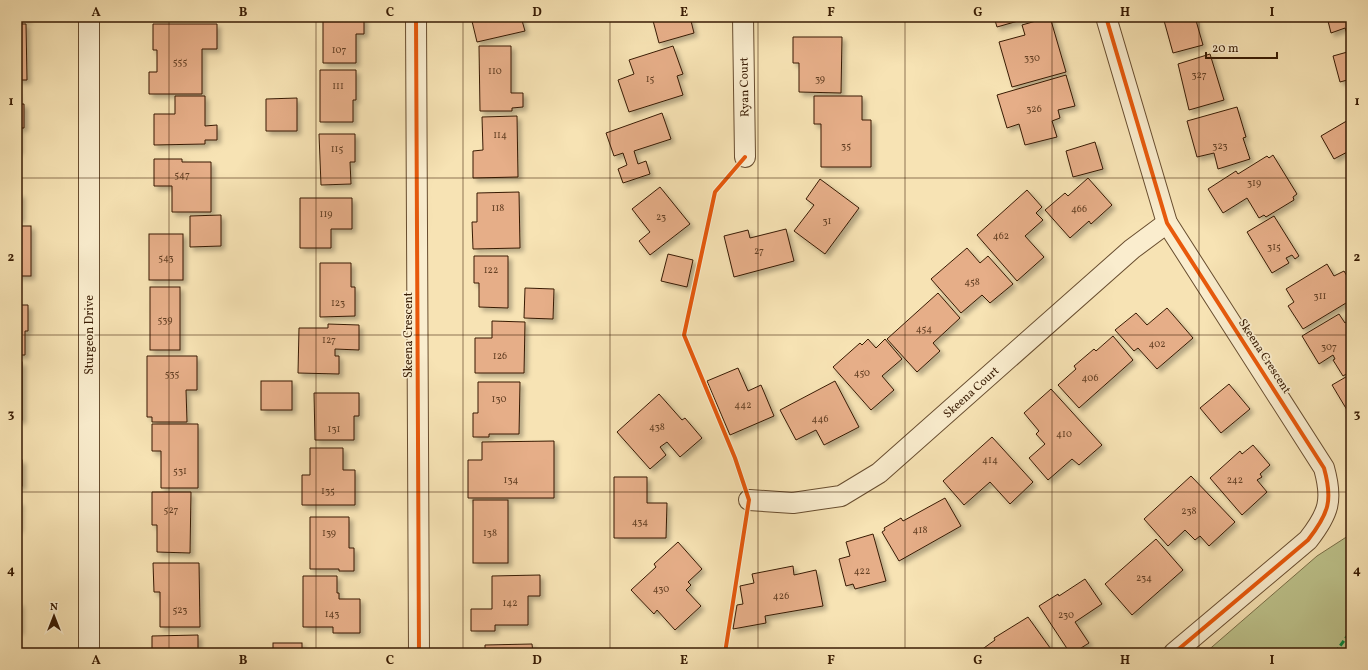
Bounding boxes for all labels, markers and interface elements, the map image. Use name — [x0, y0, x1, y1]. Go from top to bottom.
text: A — [91, 4, 101, 22]
text: B — [239, 4, 248, 22]
text: C — [386, 4, 394, 22]
text: D — [532, 4, 542, 22]
text: E — [680, 4, 688, 22]
text: F — [827, 4, 835, 22]
text: G — [973, 4, 983, 22]
text: H — [1120, 4, 1130, 22]
text: I — [1270, 4, 1275, 22]
scale bar — [1206, 34, 1277, 60]
text: 20 m — [1212, 41, 1239, 57]
house number: 107 — [332, 43, 347, 57]
house number: 330 — [1024, 51, 1040, 65]
house number: 555 — [173, 55, 187, 69]
street label: Ryan Court — [736, 57, 754, 117]
house number: 110 — [488, 64, 502, 78]
house number: 327 — [1191, 68, 1207, 82]
house number: 15 — [646, 72, 655, 86]
house number: 39 — [815, 72, 825, 86]
house number: 111 — [332, 79, 344, 93]
text: 1 — [8, 93, 14, 111]
text: 1 — [1354, 93, 1360, 111]
house number: 326 — [1026, 102, 1042, 116]
house number: 114 — [493, 128, 507, 142]
house number: 35 — [841, 139, 851, 153]
house number: 323 — [1212, 139, 1228, 153]
house number: 115 — [331, 142, 343, 156]
house number: 547 — [174, 168, 190, 182]
house number: 319 — [1247, 176, 1261, 190]
house number: 118 — [492, 201, 504, 215]
house number: 466 — [1071, 202, 1087, 216]
house number: 119 — [320, 207, 332, 221]
house number: 23 — [656, 210, 666, 224]
house number: 31 — [822, 214, 832, 228]
house number: 462 — [993, 229, 1009, 243]
house number: 315 — [1267, 240, 1281, 254]
house number: 27 — [754, 244, 764, 258]
text: 2 — [8, 249, 15, 267]
text: 2 — [1354, 249, 1361, 267]
house number: 543 — [158, 251, 174, 265]
house number: 122 — [484, 263, 498, 277]
house number: 458 — [964, 275, 980, 289]
house number: 311 — [1314, 289, 1327, 303]
street label: Skeena Crescent — [401, 292, 417, 378]
street label: Sturgeon Drive — [82, 295, 98, 375]
house number: 123 — [331, 296, 345, 310]
house number: 539 — [158, 313, 172, 327]
street label: Skeena Crescent — [1234, 316, 1294, 397]
house number: 454 — [916, 322, 932, 336]
house number: 127 — [322, 333, 336, 347]
house number: 402 — [1148, 337, 1166, 351]
house number: 307 — [1321, 340, 1337, 354]
house number: 126 — [493, 349, 507, 363]
street label: Skeena Court — [940, 363, 1003, 422]
house number: 450 — [854, 366, 870, 380]
house number: 535 — [165, 367, 180, 381]
house number: 406 — [1082, 371, 1098, 385]
house number: 130 — [492, 392, 506, 406]
house number: 442 — [734, 398, 752, 412]
text: 3 — [8, 406, 15, 424]
text: 3 — [1354, 406, 1361, 424]
house number: 446 — [812, 412, 828, 426]
house number: 438 — [649, 420, 665, 434]
house number: 131 — [328, 422, 341, 436]
house number: 410 — [1056, 427, 1072, 441]
house number: 414 — [982, 453, 998, 467]
house number: 531 — [173, 464, 187, 478]
house number: 134 — [504, 473, 519, 487]
house number: 242 — [1227, 473, 1243, 487]
house number: 135 — [321, 484, 335, 498]
house number: 527 — [164, 503, 179, 517]
house number: 238 — [1181, 504, 1197, 518]
house number: 434 — [632, 515, 648, 529]
house number: 418 — [913, 523, 927, 537]
house number: 139 — [322, 526, 336, 540]
house number: 138 — [483, 526, 497, 540]
text: 4 — [7, 562, 15, 580]
text: 4 — [1353, 562, 1361, 580]
house number: 422 — [854, 564, 870, 578]
house number: 234 — [1136, 571, 1152, 585]
house number: 430 — [653, 582, 669, 596]
house number: 426 — [773, 589, 789, 603]
north arrow — [34, 596, 74, 636]
house number: 142 — [502, 596, 518, 610]
text: N — [50, 600, 58, 615]
house number: 523 — [172, 603, 188, 617]
house number: 143 — [325, 607, 339, 621]
house number: 230 — [1058, 608, 1074, 622]
text: A — [91, 652, 101, 670]
text: B — [239, 652, 248, 670]
text: C — [386, 652, 394, 670]
text: D — [532, 652, 542, 670]
text: E — [680, 652, 688, 670]
text: F — [827, 652, 835, 670]
text: G — [973, 652, 983, 670]
text: H — [1120, 652, 1130, 670]
text: I — [1270, 652, 1275, 670]

